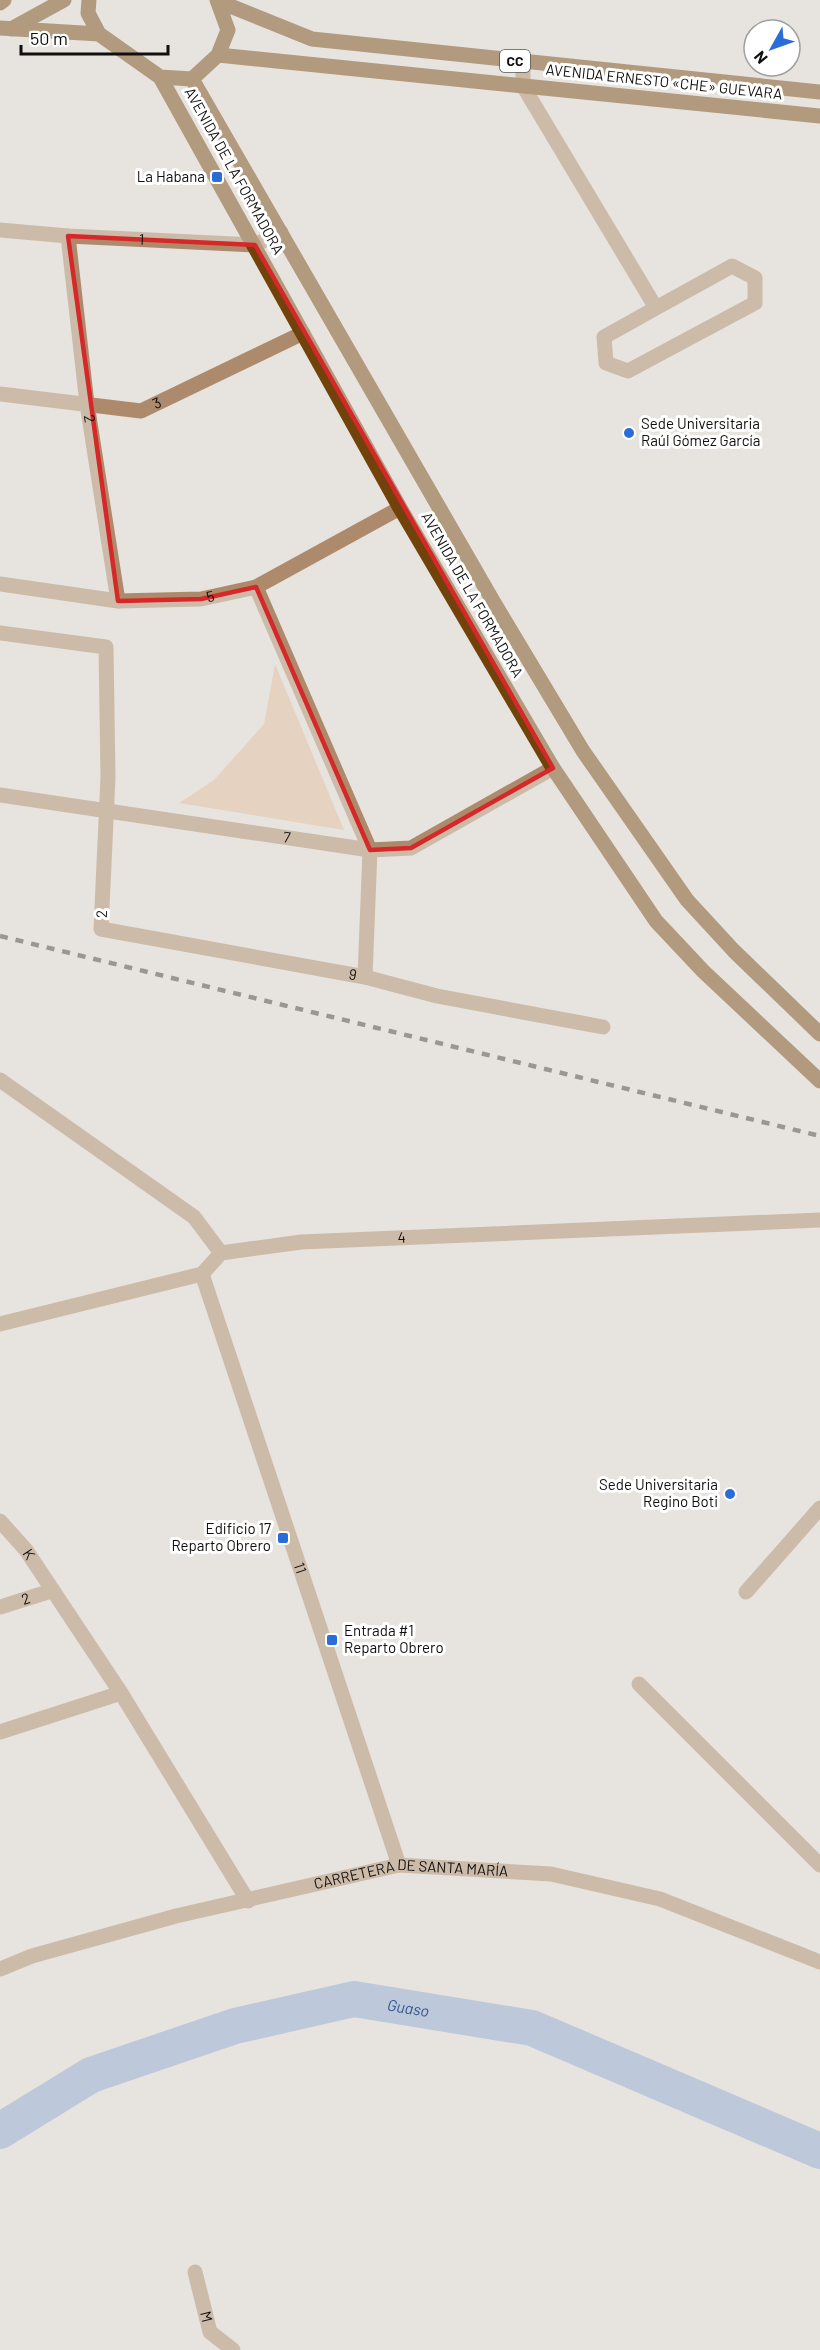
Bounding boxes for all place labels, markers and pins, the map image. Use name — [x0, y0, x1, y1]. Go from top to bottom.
place label: La Habana — [137, 167, 205, 185]
marker: La Habana — [210, 170, 224, 184]
place label: Sede Universitaria Raúl Gómez García — [641, 414, 760, 449]
marker: Sede Universitaria Raúl Gómez García — [622, 426, 636, 440]
place label: Sede Universitaria Regino Boti — [599, 1475, 718, 1510]
marker: Sede Universitaria Regino Boti — [723, 1487, 737, 1501]
place label: Edificio 17 Reparto Obrero — [171, 1519, 271, 1554]
marker: Edificio 17 Reparto Obrero — [276, 1531, 290, 1545]
place label: Entrada #1 Reparto Obrero — [344, 1621, 444, 1656]
marker: Entrada #1 Reparto Obrero — [325, 1633, 339, 1647]

